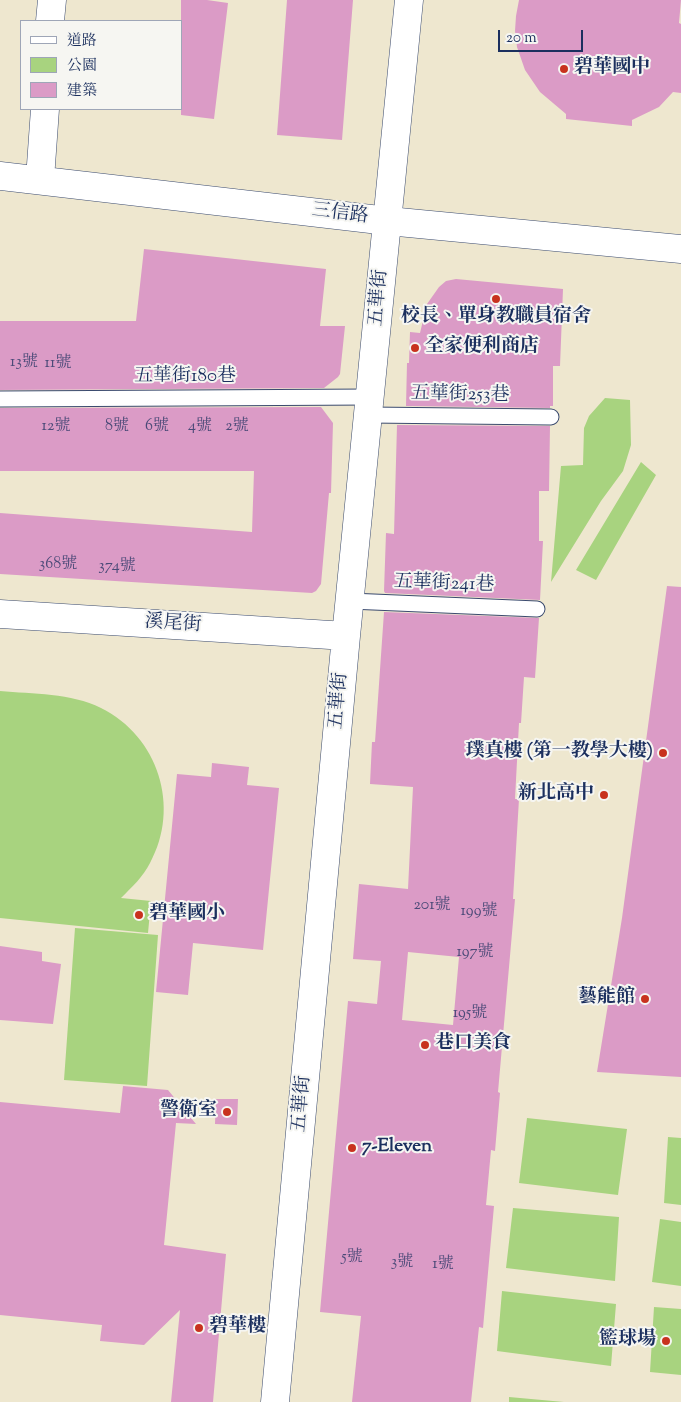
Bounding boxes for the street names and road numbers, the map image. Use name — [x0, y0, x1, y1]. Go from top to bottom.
street label: 三信路 — [310, 200, 370, 230]
street label: 五華街 — [366, 269, 394, 327]
street label: 五華街180巷 — [134, 367, 236, 389]
street label: 五華街253巷 — [410, 384, 510, 408]
street label: 五華街241巷 — [393, 572, 495, 598]
street label: 溪尾街 — [144, 612, 202, 638]
street label: 五華街 — [326, 672, 354, 730]
street label: 五華街 — [289, 1075, 317, 1133]

